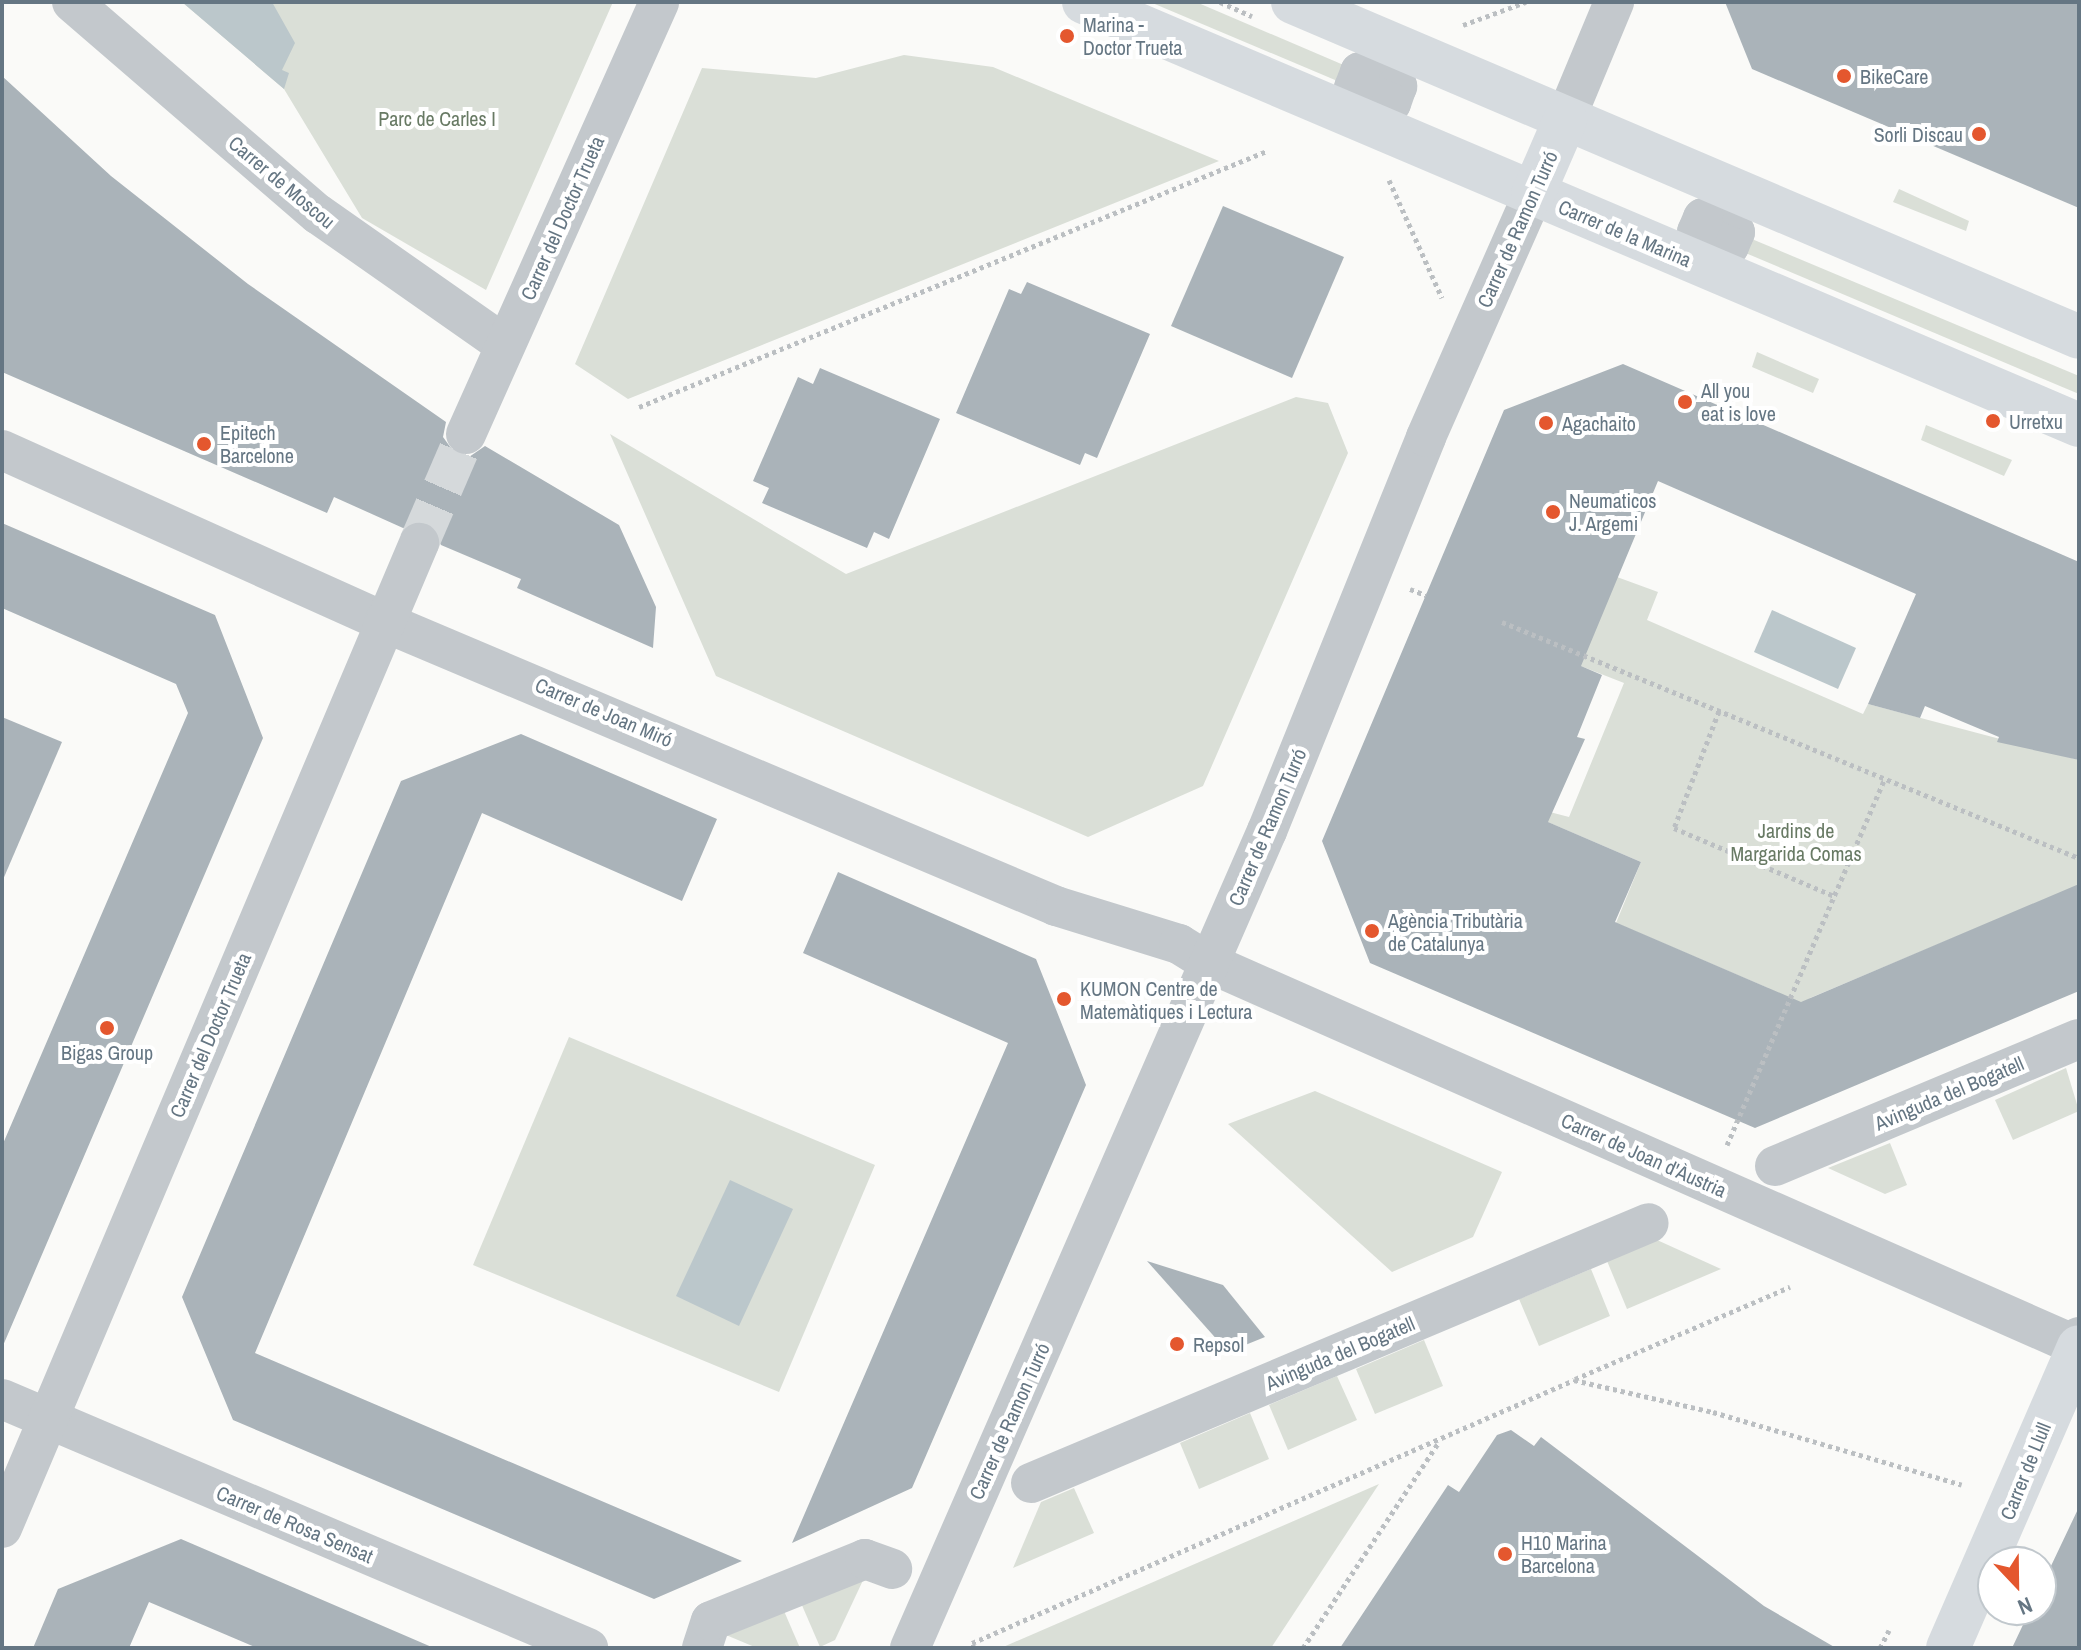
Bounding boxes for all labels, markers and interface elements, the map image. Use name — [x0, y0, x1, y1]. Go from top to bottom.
place label: Marina - Doctor Trueta — [1083, 12, 1183, 59]
marker: Marina - Doctor Trueta — [1058, 27, 1076, 45]
place label: BikeCare — [1860, 64, 1928, 88]
marker: BikeCare — [1835, 67, 1853, 85]
park label: Parc de Carles I — [378, 106, 496, 130]
place label: Sorli Discau — [1874, 122, 1963, 146]
marker: Sorli Discau — [1970, 125, 1988, 143]
street label: Carrer de Moscou — [224, 131, 340, 233]
street label: Carrer del Doctor Trueta — [515, 132, 609, 304]
street label: Carrer de Ramon Turró — [1472, 147, 1562, 311]
street label: Carrer de la Marina — [1555, 194, 1695, 272]
place label: All you eat is love — [1701, 378, 1776, 425]
marker: All you eat is love — [1676, 393, 1694, 411]
place label: Urretxu — [2009, 409, 2063, 433]
place label: Agachaito — [1562, 411, 1636, 435]
marker: Urretxu — [1984, 412, 2002, 430]
marker: Agachaito — [1537, 414, 1555, 432]
place label: Epitech Barcelone — [220, 420, 294, 467]
marker: Epitech Barcelone — [195, 435, 213, 453]
place label: Neumaticos J. Argemi — [1569, 488, 1656, 535]
marker: Neumaticos J. Argemi — [1544, 503, 1562, 521]
street label: Carrer de Joan Miró — [532, 672, 676, 752]
street label: Carrer de Ramon Turró — [1223, 745, 1311, 909]
park label: Jardins de Margarida Comas — [1730, 819, 1862, 866]
place label: Agència Tributària de Catalunya — [1388, 908, 1523, 955]
marker: Agència Tributària de Catalunya — [1363, 922, 1381, 940]
street label: Carrer del Doctor Trueta — [164, 949, 256, 1121]
place label: KUMON Centre de Matemàtiques i Lectura — [1080, 976, 1252, 1023]
marker: KUMON Centre de Matemàtiques i Lectura — [1055, 990, 1073, 1008]
marker: Bigas Group — [98, 1019, 116, 1037]
place label: Bigas Group — [61, 1040, 153, 1064]
street label: Avinguda del Bogatell — [1871, 1051, 2027, 1135]
street label: Carrer de Joan d'Àustria — [1558, 1108, 1730, 1202]
street label: Avinguda del Bogatell — [1262, 1311, 1418, 1395]
place label: Repsol — [1193, 1332, 1244, 1356]
marker: Repsol — [1168, 1335, 1186, 1353]
street label: Carrer de Ramon Turró — [964, 1339, 1054, 1503]
street label: Carrer de Llull — [1995, 1419, 2055, 1523]
street label: Carrer de Rosa Sensat — [213, 1480, 377, 1568]
place label: H10 Marina Barcelona — [1521, 1530, 1607, 1577]
marker: H10 Marina Barcelona — [1496, 1545, 1514, 1563]
north arrow — [1977, 1546, 2057, 1626]
text: N — [2014, 1590, 2037, 1623]

